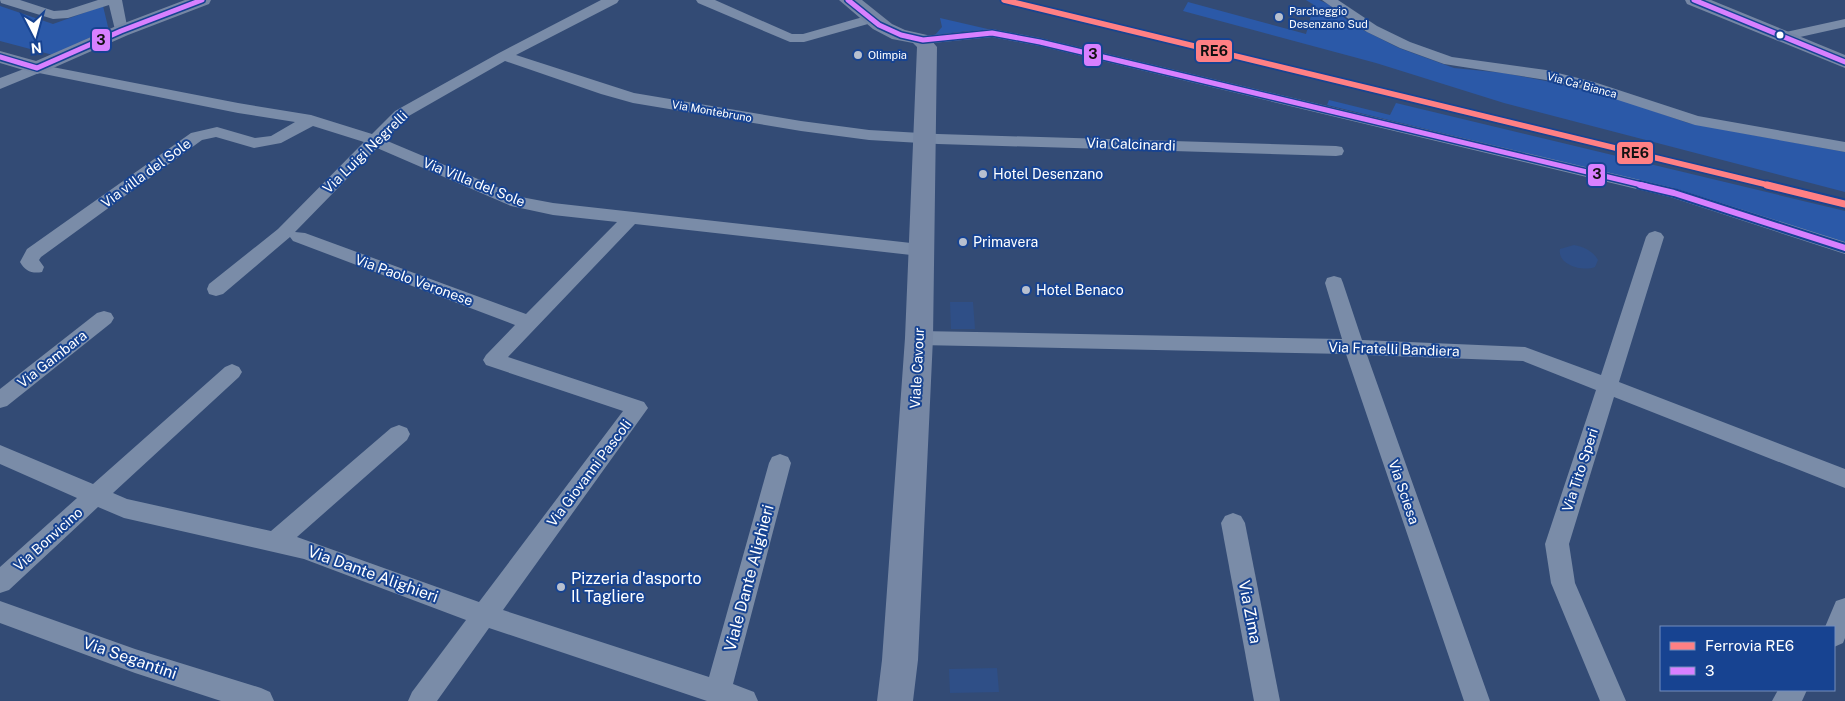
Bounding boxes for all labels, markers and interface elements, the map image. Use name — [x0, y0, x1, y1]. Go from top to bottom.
place label: Parcheggio Desenzano Sud — [1289, 5, 1368, 30]
north arrow — [10, 10, 60, 60]
marker: Parcheggio Desenzano Sud — [1273, 11, 1285, 23]
line badge: 3 — [91, 28, 111, 52]
unlabelled marker — [1775, 30, 1785, 40]
text: 3 — [96, 32, 106, 48]
text: N — [30, 39, 43, 56]
line badge: RE6 — [1195, 39, 1233, 63]
line badge: 3 — [1083, 43, 1102, 67]
text: RE6 — [1200, 43, 1228, 59]
text: 3 — [1088, 46, 1098, 62]
marker: Olimpia — [852, 49, 864, 61]
place label: Olimpia — [868, 49, 907, 61]
street label: Via Ca' Bianca — [1546, 70, 1618, 100]
street label: Via Montebruno — [671, 98, 753, 124]
street label: Via Luigi Negrelli — [319, 108, 411, 196]
street label: Via Calcinardi — [1086, 134, 1176, 154]
street label: Via villa del Sole — [98, 135, 194, 211]
line badge: RE6 — [1616, 141, 1654, 165]
text: RE6 — [1621, 145, 1649, 161]
street label: Via Villa del Sole — [421, 154, 528, 210]
line badge: 3 — [1587, 163, 1606, 187]
place label: Hotel Desenzano — [993, 166, 1103, 182]
text: 3 — [1592, 166, 1602, 182]
marker: Hotel Desenzano — [977, 168, 989, 180]
place label: Primavera — [973, 234, 1038, 250]
marker: Primavera — [957, 236, 969, 248]
street label: Via Paolo Veronese — [353, 251, 475, 309]
place label: Hotel Benaco — [1036, 282, 1124, 298]
marker: Hotel Benaco — [1020, 284, 1032, 296]
street label: Via Gambara — [14, 327, 90, 391]
street label: Viale Cavour — [907, 327, 927, 409]
street label: Via Fratelli Bandiera — [1328, 339, 1460, 359]
street label: Via Giovanni Pascoli — [544, 416, 634, 530]
street label: Via Tito Speri — [1559, 426, 1601, 514]
street label: Via Sciesa — [1386, 458, 1422, 526]
street label: Viale Dante Alighieri — [720, 503, 778, 653]
street label: Via Bonvicino — [10, 504, 86, 574]
street label: Via Dante Alighieri — [305, 542, 441, 606]
place label: Pizzeria d'asporto Il Tagliere — [571, 569, 701, 606]
street label: Via Zima — [1235, 579, 1265, 645]
marker: Pizzeria d'asporto Il Tagliere — [555, 581, 567, 593]
legend — [1660, 626, 1835, 691]
street label: Via Segantini — [81, 633, 179, 683]
text: Ferrovia RE6 — [1705, 637, 1794, 654]
text: 3 — [1705, 662, 1714, 679]

